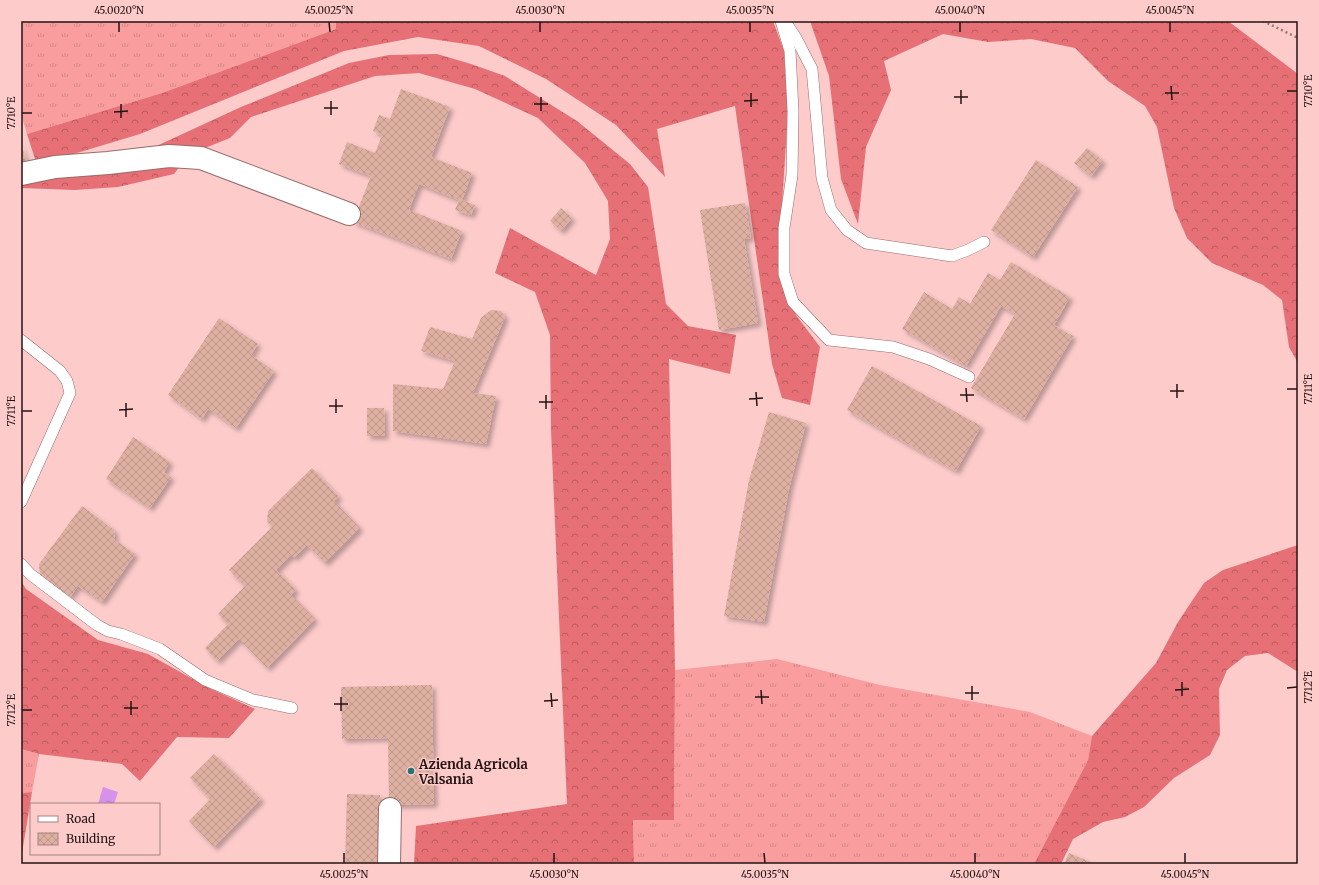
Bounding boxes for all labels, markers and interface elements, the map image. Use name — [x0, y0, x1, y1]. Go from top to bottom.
text: 45.0020°N — [94, 4, 144, 17]
text: 45.0025°N — [305, 4, 354, 17]
text: 45.0030°N — [515, 4, 565, 17]
text: 45.0035°N — [726, 4, 774, 17]
text: 45.0040°N — [935, 4, 985, 17]
text: 45.0045°N — [1146, 4, 1194, 17]
text: 7.710°E — [1302, 74, 1315, 107]
text: 7.710°E — [5, 96, 18, 129]
text: 7.711°E — [1302, 373, 1315, 404]
text: 7.711°E — [5, 395, 18, 426]
text: 7.712°E — [1302, 670, 1315, 703]
text: 7.712°E — [5, 693, 18, 726]
place label: Azienda Agricola Valsania — [418, 756, 528, 788]
marker: Azienda Agricola Valsania — [406, 766, 416, 776]
legend — [30, 803, 160, 855]
text: Road — [66, 811, 95, 826]
text: Building — [66, 831, 116, 846]
text: 45.0025°N — [320, 868, 369, 881]
text: 45.0030°N — [529, 868, 579, 881]
text: 45.0035°N — [741, 868, 789, 881]
text: 45.0040°N — [950, 868, 1000, 881]
text: 45.0045°N — [1161, 868, 1209, 881]

